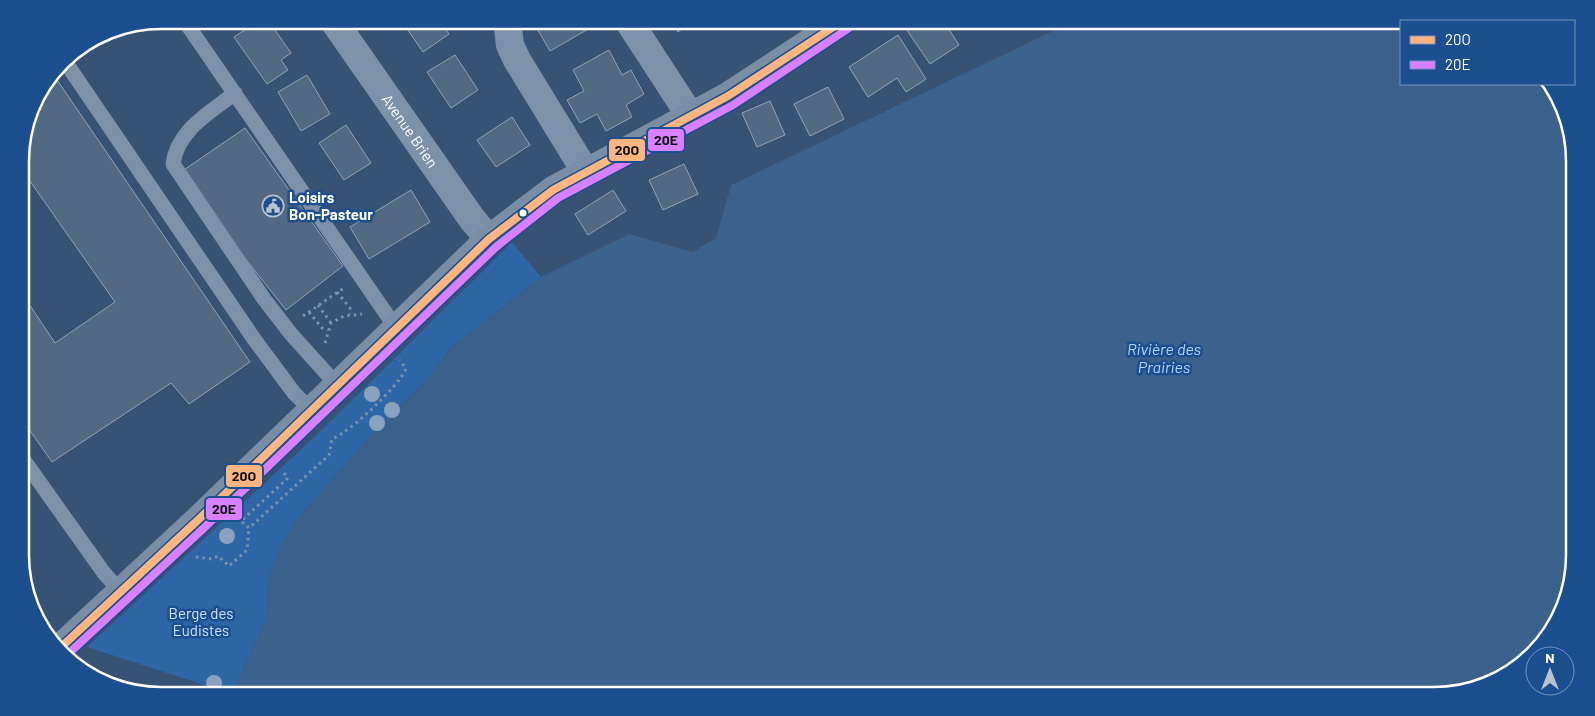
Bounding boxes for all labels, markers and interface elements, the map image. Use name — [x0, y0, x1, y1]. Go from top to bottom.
legend — [1400, 20, 1575, 85]
text: 20O — [1445, 30, 1471, 48]
text: 20E — [1445, 55, 1471, 73]
street label: Avenue Brien — [378, 90, 442, 171]
line badge: 20E — [647, 128, 685, 152]
text: 20E — [654, 131, 678, 148]
line badge: 20O — [608, 138, 646, 162]
text: 20O — [615, 141, 640, 158]
place label: Loisirs Bon-Pasteur — [289, 188, 373, 223]
public building icon: Loisirs Bon-Pasteur — [261, 194, 285, 218]
unlabelled marker — [518, 208, 528, 218]
water label: Rivière des Prairies — [1127, 339, 1202, 376]
line badge: 20O — [225, 464, 263, 488]
text: 20O — [232, 467, 257, 484]
line badge: 20E — [205, 497, 243, 521]
text: 20E — [212, 500, 236, 517]
park label: Berge des Eudistes — [169, 604, 233, 639]
north arrow — [1525, 646, 1575, 696]
text: N — [1545, 649, 1555, 666]

